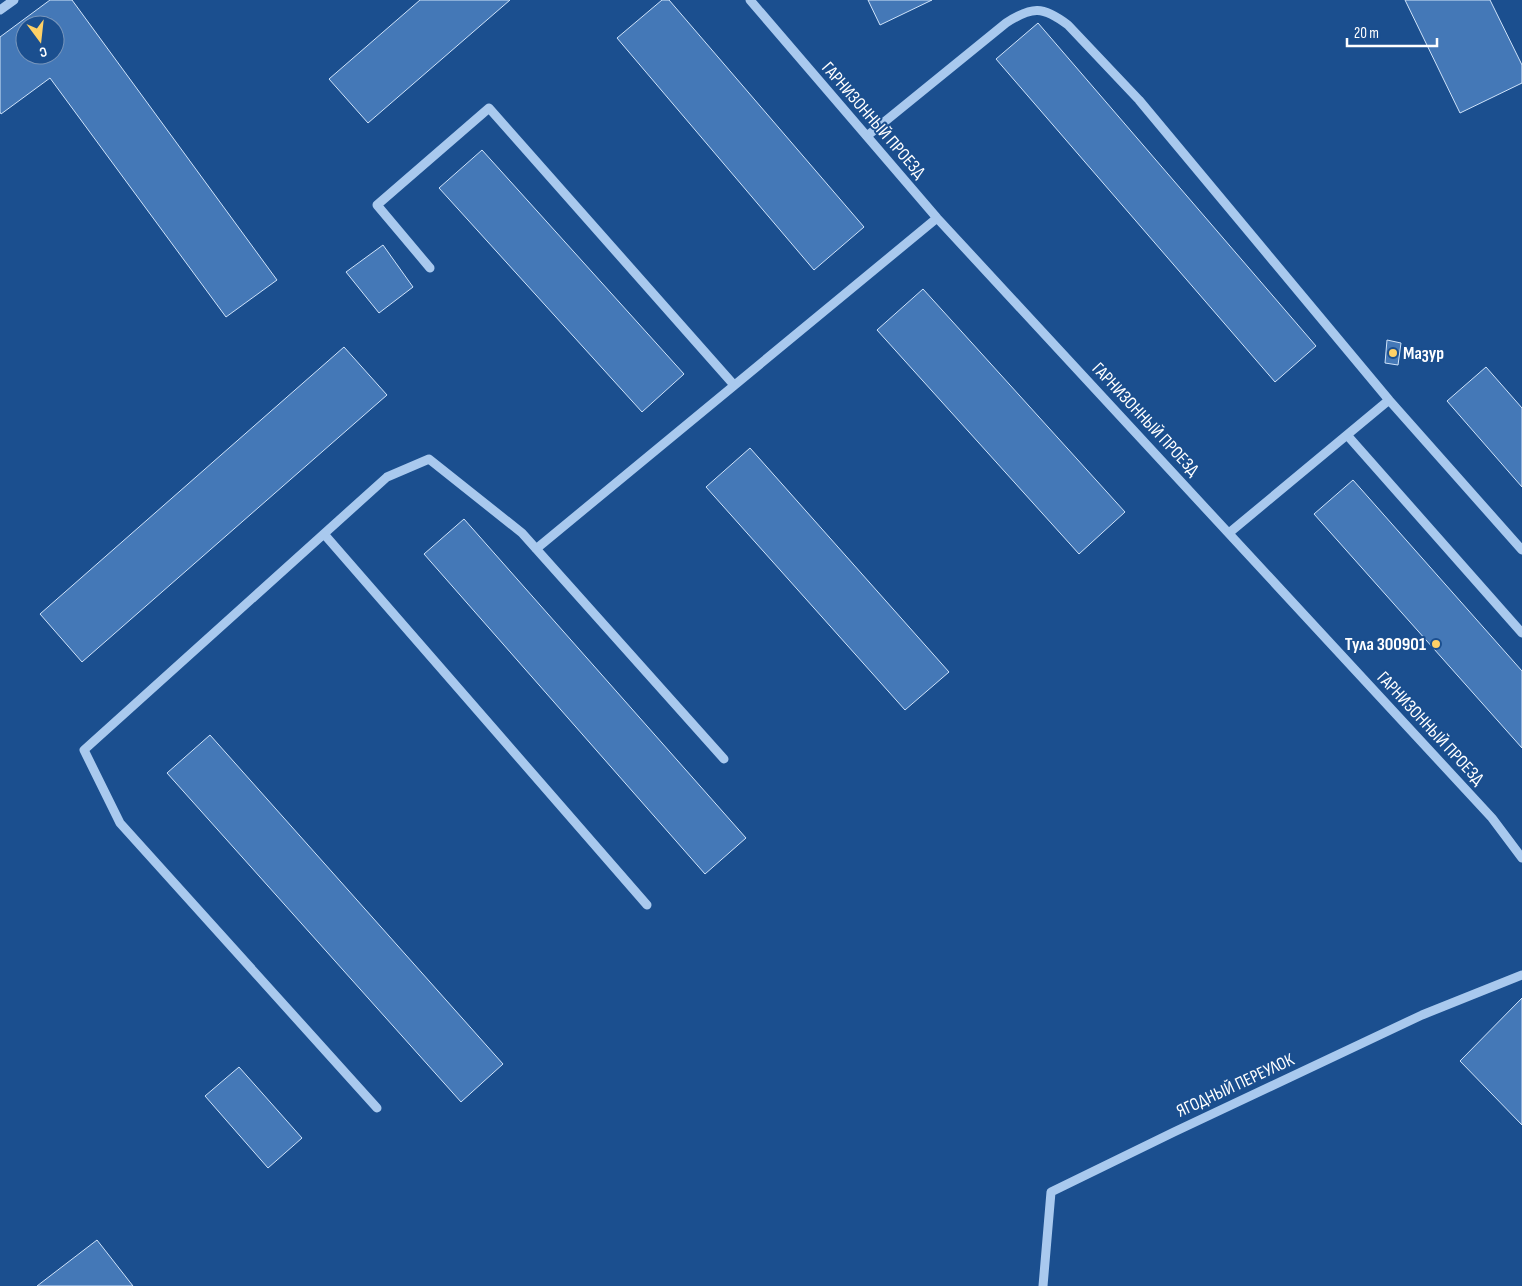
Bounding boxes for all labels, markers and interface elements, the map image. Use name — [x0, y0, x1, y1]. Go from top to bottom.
north arrow — [15, 15, 65, 65]
scale bar — [1347, 15, 1437, 47]
text: 20 m — [1354, 24, 1379, 43]
text: С — [38, 43, 49, 61]
street label: ГАРНИЗОННЫЙ ПРОЕЗД — [817, 58, 930, 183]
place label: Мазур — [1403, 343, 1444, 364]
marker: Мазур — [1387, 347, 1399, 359]
street label: ГАРНИЗОННЫЙ ПРОЕЗД — [1088, 358, 1204, 481]
place label: Тула 300901 — [1345, 634, 1426, 655]
marker: Тула 300901 — [1430, 638, 1442, 650]
street label: ГАРНИЗОННЫЙ ПРОЕЗД — [1373, 667, 1489, 790]
street label: ЯГОДНЫЙ ПЕРЕУЛОК — [1173, 1049, 1298, 1122]

